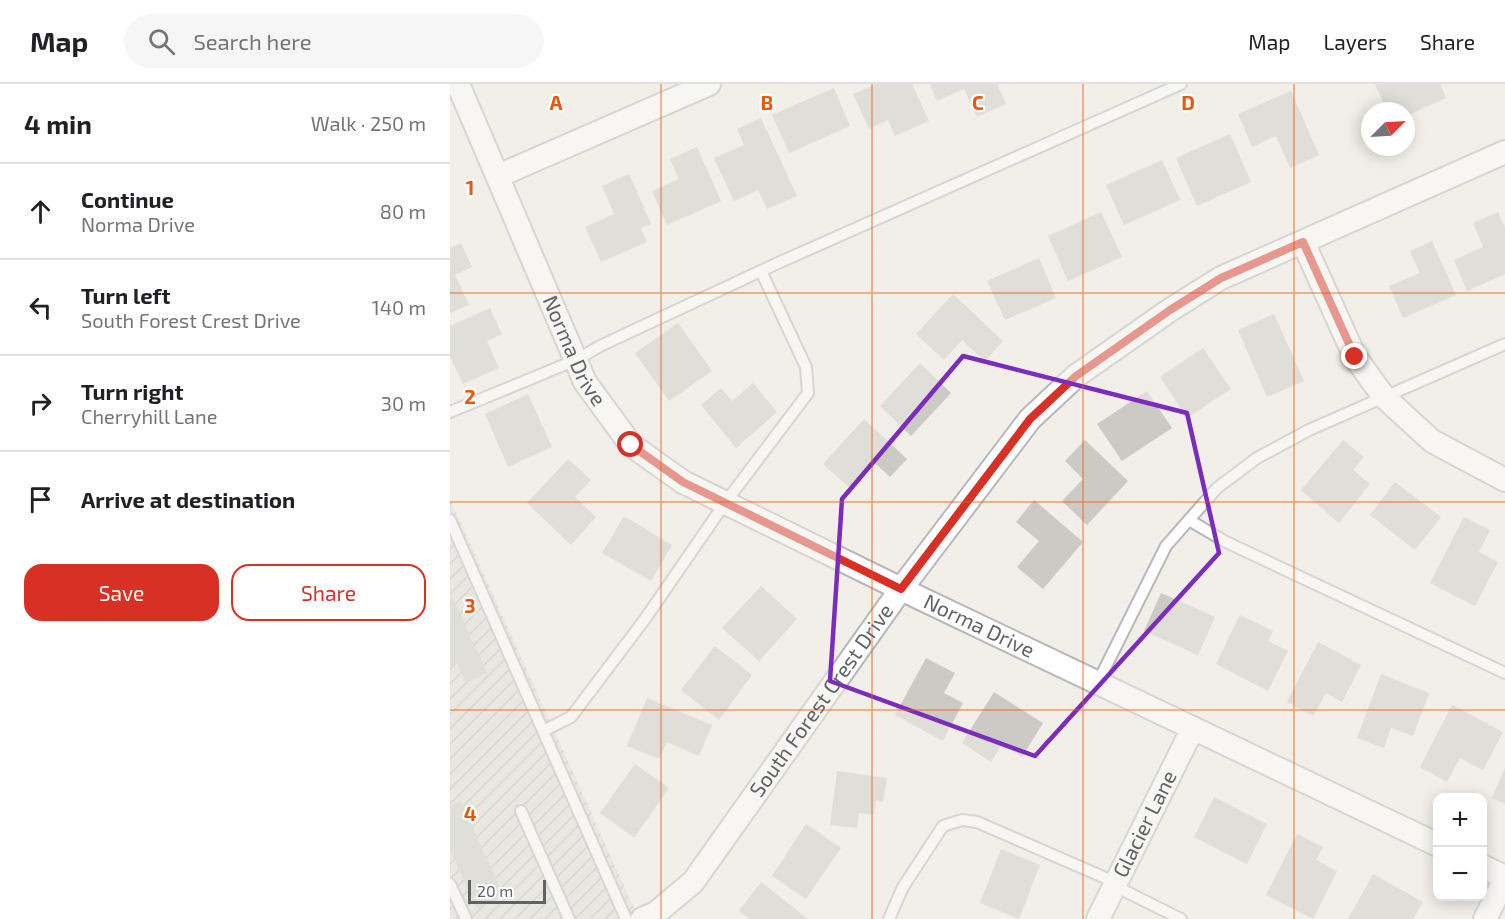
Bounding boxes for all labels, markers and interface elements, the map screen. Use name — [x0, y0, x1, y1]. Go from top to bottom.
search box — [124, 14, 544, 68]
text: Map — [30, 24, 88, 58]
icon: search — [145, 25, 178, 58]
text: Search here — [193, 28, 312, 54]
text: Map — [1248, 29, 1290, 54]
text: Layers — [1323, 29, 1387, 54]
text: Share — [1420, 29, 1475, 54]
text: A — [549, 90, 563, 114]
text: B — [761, 90, 773, 114]
text: C — [972, 90, 984, 114]
text: D — [1181, 90, 1195, 114]
north arrow — [1361, 102, 1415, 156]
text: 4 min — [24, 108, 92, 139]
text: Walk · 250 m — [311, 111, 426, 135]
text: 1 — [466, 175, 474, 199]
text: Continue — [81, 186, 174, 212]
icon: ahead — [24, 195, 57, 228]
text: 80 m — [380, 199, 426, 223]
text: Norma Drive — [81, 212, 195, 236]
text: Turn left — [81, 282, 170, 308]
icon: left — [24, 291, 57, 324]
street label: Norma Drive — [539, 291, 612, 410]
text: 140 m — [372, 295, 426, 319]
text: South Forest Crest Drive — [81, 308, 301, 332]
route end — [1341, 343, 1367, 369]
text: Turn right — [81, 378, 183, 404]
text: 2 — [464, 384, 476, 408]
icon: right — [24, 387, 57, 420]
text: 30 m — [381, 391, 426, 415]
text: Cherryhill Lane — [81, 404, 217, 428]
route start — [617, 431, 643, 457]
icon: arrive — [24, 483, 57, 516]
text: Arrive at destination — [81, 486, 295, 512]
button: Save — [24, 564, 219, 621]
button: Share — [231, 564, 426, 621]
street label: Norma Drive — [920, 588, 1039, 662]
text: 3 — [464, 593, 476, 617]
street label: South Forest Crest Drive — [744, 598, 898, 801]
street label: Glacier Lane — [1107, 766, 1181, 881]
map controls — [1433, 793, 1487, 901]
button: + — [1433, 793, 1487, 847]
text: 4 — [464, 801, 477, 825]
button: − — [1433, 847, 1487, 901]
scale bar — [468, 877, 546, 904]
text: 20 m — [477, 881, 513, 900]

